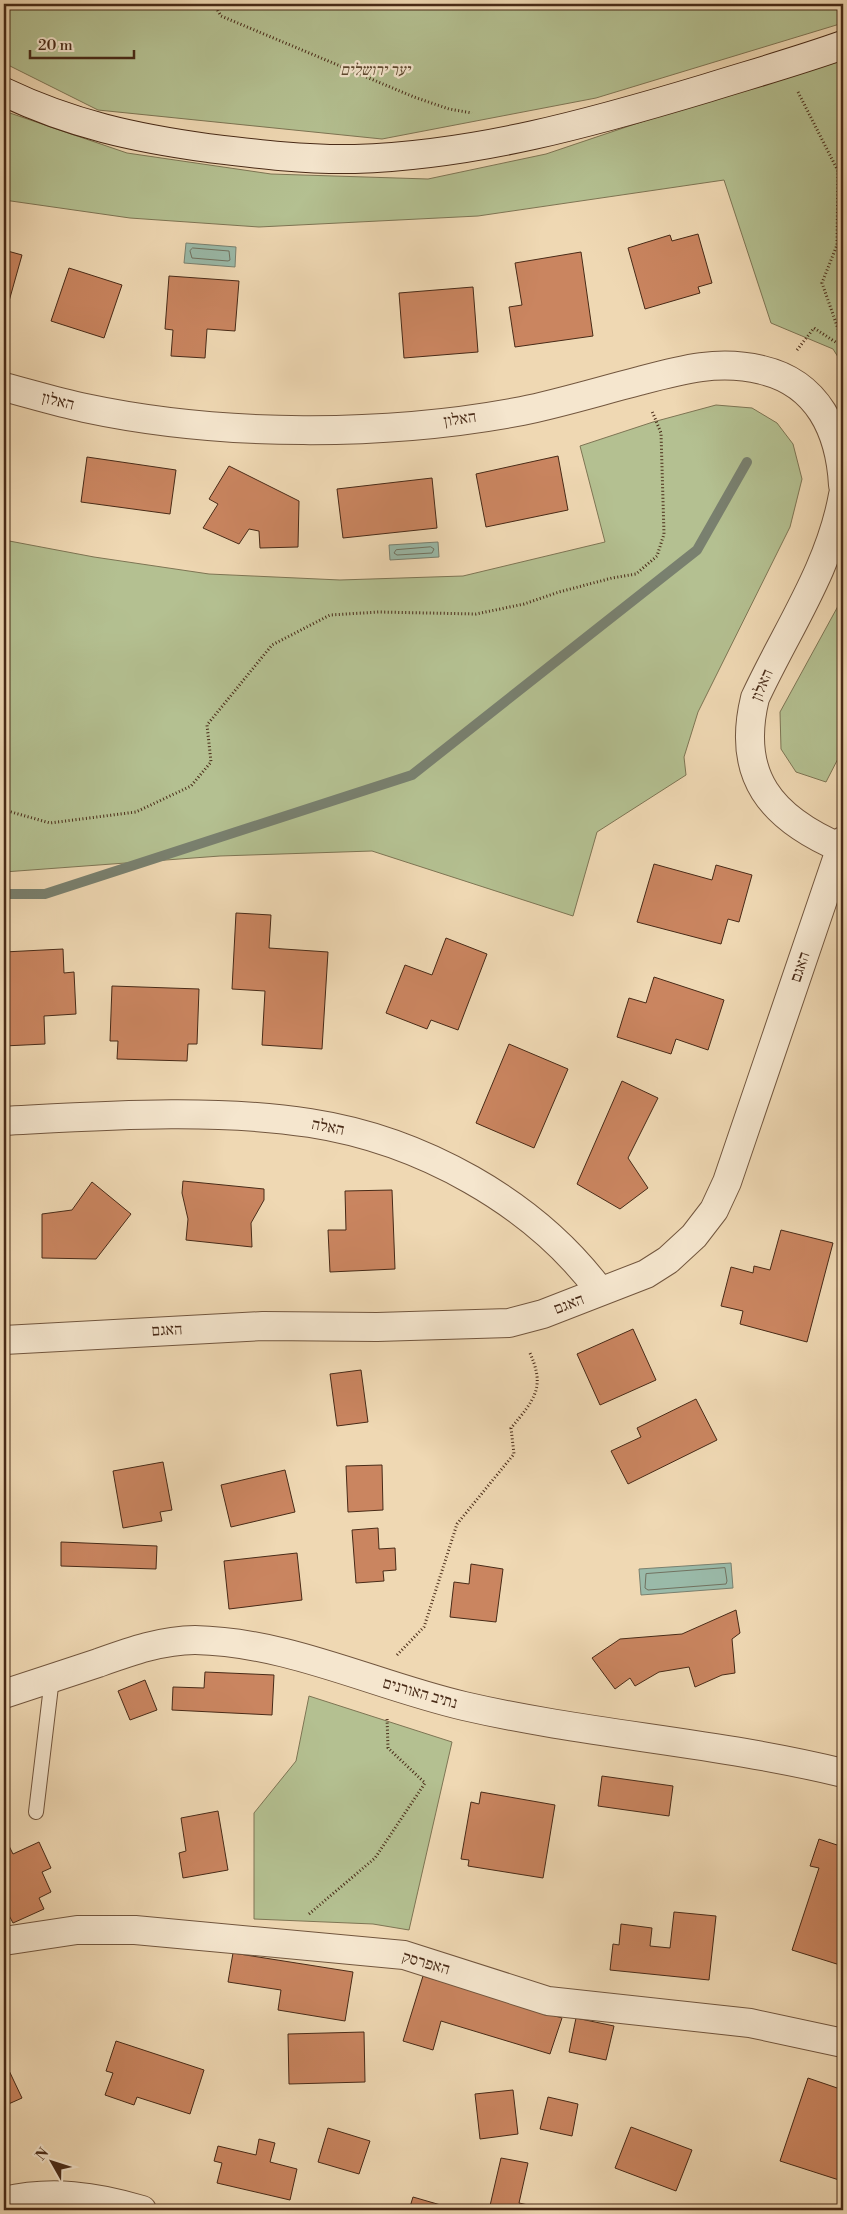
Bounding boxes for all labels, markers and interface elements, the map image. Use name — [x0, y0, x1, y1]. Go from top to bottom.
scale bar — [30, 28, 134, 60]
text: 20 m — [38, 36, 73, 55]
park label: יער ירושלים — [340, 60, 411, 80]
street label: האלון — [40, 387, 76, 415]
street label: האלון — [442, 407, 478, 431]
street label: האלון — [746, 666, 778, 704]
street label: האגם — [785, 949, 815, 985]
street label: האלה — [310, 1114, 346, 1140]
street label: האגם — [551, 1289, 587, 1319]
street label: האגם — [151, 1319, 183, 1341]
street label: נתיב האורנים — [380, 1673, 460, 1713]
street label: האפרסק — [400, 1947, 452, 1979]
north arrow — [28, 2136, 78, 2186]
text: N — [32, 2144, 53, 2164]

